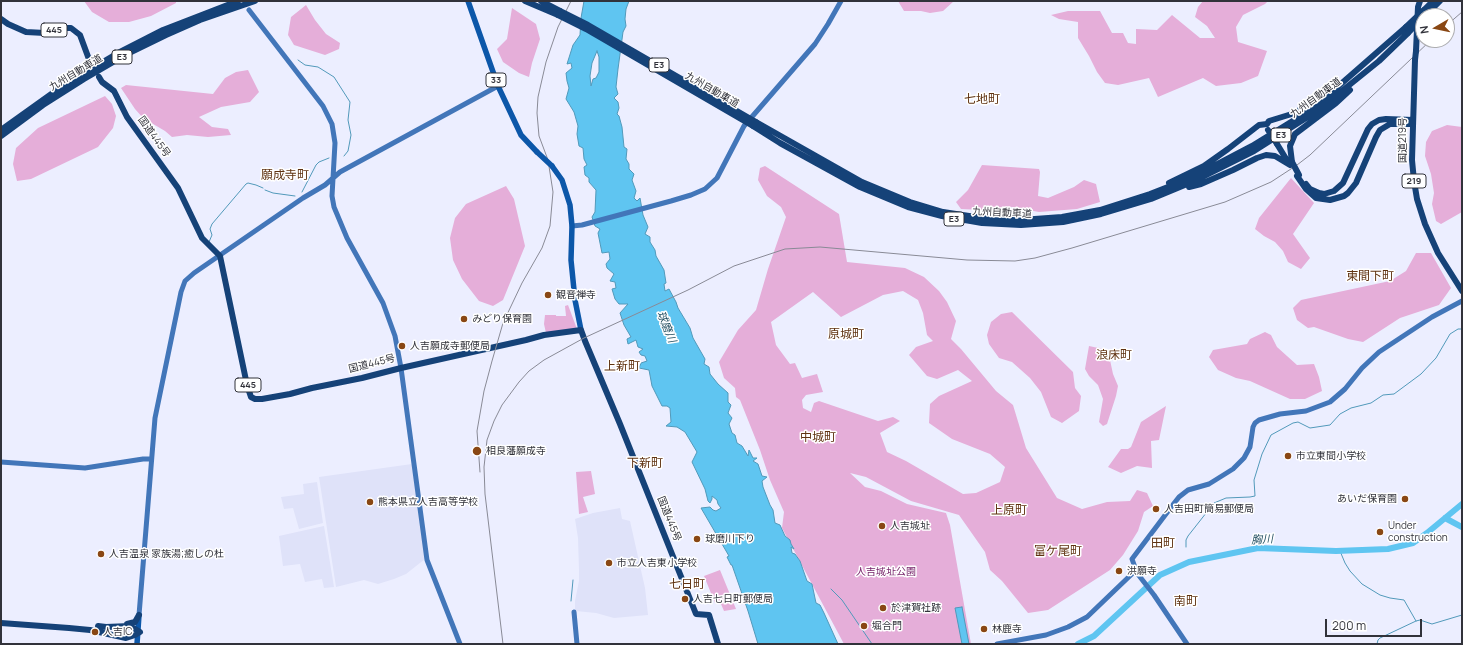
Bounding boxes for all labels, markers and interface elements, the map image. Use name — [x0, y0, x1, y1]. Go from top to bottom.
north arrow — [1415, 8, 1455, 48]
road number: 445 — [41, 23, 67, 37]
text: N — [1416, 25, 1432, 35]
road number: E3 — [112, 50, 132, 64]
street label: 九州自動車道 — [47, 52, 105, 94]
road number: E3 — [649, 58, 669, 72]
street label: 九州自動車道 — [683, 70, 741, 110]
road number: 33 — [486, 73, 506, 87]
street label: 九州自動車道 — [1288, 76, 1344, 120]
district label: 七地町 — [964, 93, 1000, 107]
street label: 国道445号 — [135, 114, 173, 160]
street label: 国道219号 — [1397, 117, 1409, 163]
road number: E3 — [1271, 128, 1291, 142]
district label: 願成寺町 — [261, 169, 309, 183]
road number: 219 — [1402, 174, 1426, 188]
street label: 九州自動車道 — [972, 205, 1032, 221]
road number: E3 — [944, 212, 964, 226]
district label: 東間下町 — [1346, 270, 1394, 284]
place label: 観音禅寺 — [556, 289, 596, 301]
marker: 観音禅寺 — [543, 290, 553, 300]
water label: 球磨川 — [654, 309, 678, 345]
place label: みどり保育園 — [472, 313, 532, 325]
marker: みどり保育園 — [459, 314, 469, 324]
district label: 原城町 — [828, 328, 864, 342]
place label: 人吉願成寺郵便局 — [410, 340, 490, 352]
marker: 人吉願成寺郵便局 — [397, 341, 407, 351]
district label: 浪床町 — [1096, 349, 1132, 363]
street label: 国道445号 — [347, 352, 397, 376]
district label: 上新町 — [604, 360, 640, 374]
road number: 445 — [235, 378, 261, 392]
district label: 中城町 — [800, 431, 836, 445]
marker: 相良藩願成寺 — [471, 445, 483, 457]
place label: 相良藩願成寺 — [486, 445, 546, 457]
place label: 市立東間小学校 — [1296, 450, 1366, 462]
marker: 市立東間小学校 — [1283, 451, 1293, 461]
district label: 下新町 — [627, 457, 663, 471]
place label: あいだ保育園 — [1337, 493, 1397, 505]
marker: あいだ保育園 — [1400, 494, 1410, 504]
street label: 国道445号 — [655, 495, 683, 543]
place label: 熊本県立人吉高等学校 — [378, 496, 478, 508]
marker: 熊本県立人吉高等学校 — [365, 497, 375, 507]
place label: 人吉田町簡易郵便局 — [1164, 503, 1254, 515]
district label: 上原町 — [991, 504, 1027, 518]
marker: 人吉田町簡易郵便局 — [1151, 504, 1161, 514]
place label: 人吉城址 — [890, 520, 930, 532]
place label: Under construction — [1388, 520, 1448, 544]
marker: 人吉城址 — [877, 521, 887, 531]
marker: Under construction — [1375, 527, 1385, 537]
place label: 球磨川下り — [705, 533, 755, 545]
water label: 胸川 — [1251, 533, 1273, 547]
marker: 球磨川下り — [692, 534, 702, 544]
district label: 田町 — [1151, 537, 1175, 551]
district label: 富ケ尾町 — [1034, 545, 1082, 559]
place label: 人吉温泉 家族湯;癒しの杜 — [109, 548, 224, 560]
marker: 人吉温泉 家族湯;癒しの杜 — [96, 549, 106, 559]
place label: 市立人吉東小学校 — [617, 557, 697, 569]
marker: 市立人吉東小学校 — [604, 558, 614, 568]
place label: 洪願寺 — [1127, 565, 1157, 577]
park label: 人吉城址公園 — [856, 566, 916, 578]
marker: 洪願寺 — [1114, 566, 1124, 576]
district label: 七日町 — [669, 578, 705, 592]
place label: 人吉七日町郵便局 — [693, 593, 773, 605]
marker: 人吉七日町郵便局 — [680, 594, 690, 604]
district label: 南町 — [1174, 595, 1198, 609]
place label: 於津賀社跡 — [891, 602, 941, 614]
marker: 於津賀社跡 — [878, 603, 888, 613]
scale bar — [1327, 611, 1424, 637]
text: 200 m — [1332, 617, 1366, 634]
place label: 堀合門 — [872, 620, 902, 632]
marker: 堀合門 — [859, 621, 869, 631]
place label: 林鹿寺 — [992, 623, 1022, 635]
marker: 林鹿寺 — [979, 624, 989, 634]
place label: 人吉IC — [103, 626, 132, 638]
marker: 人吉IC — [90, 627, 100, 637]

